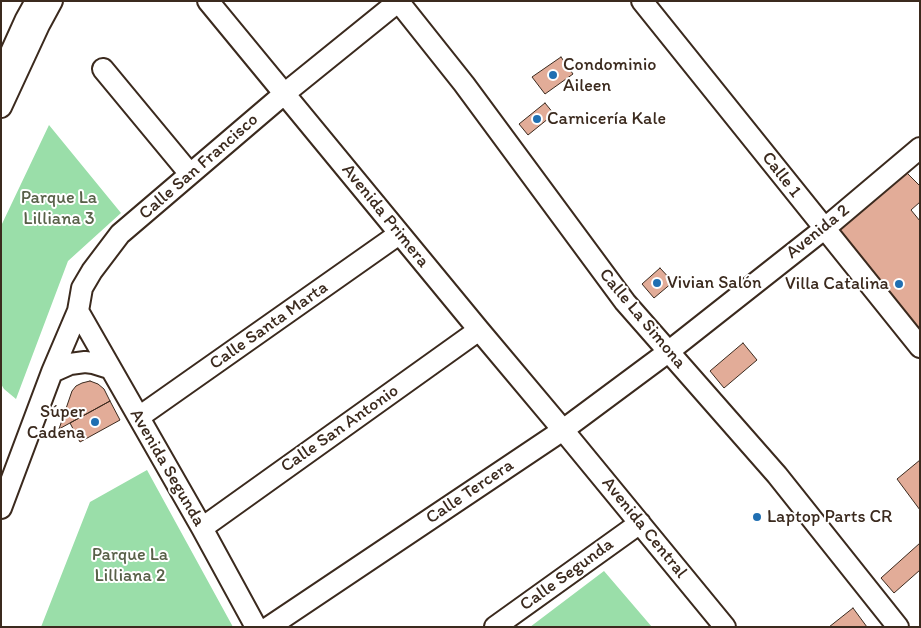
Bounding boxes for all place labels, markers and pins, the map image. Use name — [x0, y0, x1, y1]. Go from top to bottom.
place label: Condominio Aileen — [563, 54, 656, 96]
marker: Condominio Aileen — [547, 69, 559, 81]
place label: Carnicería Kale — [547, 108, 666, 130]
marker: Carnicería Kale — [531, 113, 543, 125]
place label: Vivian Salón — [667, 272, 762, 294]
place label: Villa Catalina — [785, 273, 889, 295]
marker: Vivian Salón — [651, 277, 663, 289]
marker: Villa Catalina — [893, 278, 905, 290]
place label: Súper Cadena — [27, 401, 85, 444]
marker: Súper Cadena — [89, 416, 101, 428]
place label: Laptop Parts CR — [767, 506, 892, 528]
marker: Laptop Parts CR — [751, 511, 763, 523]

